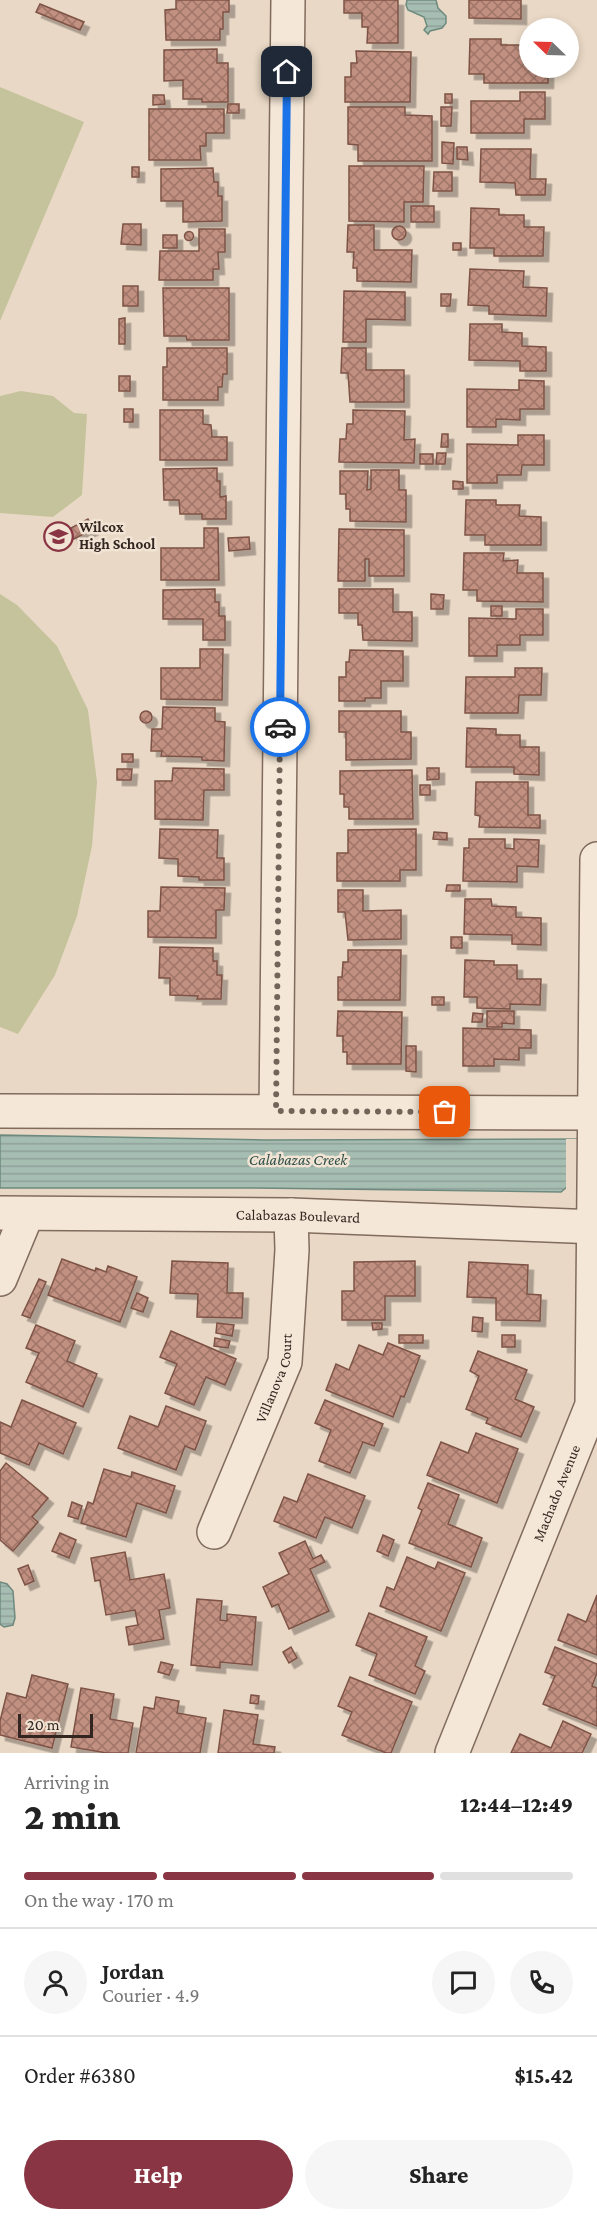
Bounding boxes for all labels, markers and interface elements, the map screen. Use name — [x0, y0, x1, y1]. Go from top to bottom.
north arrow — [519, 18, 579, 78]
map controls — [519, 18, 579, 78]
pin — [261, 46, 312, 97]
icon: home — [270, 55, 303, 88]
place label: Wilcox High School — [78, 519, 156, 552]
school or university icon: Wilcox High School — [42, 520, 74, 552]
courier — [250, 697, 310, 757]
icon: car — [264, 711, 297, 744]
pin — [419, 1086, 470, 1137]
icon: bag — [428, 1095, 461, 1128]
water label: Calabazas Creek — [249, 1151, 348, 1168]
street label: Calabazas Boulevard — [236, 1207, 360, 1226]
street label: Villanova Court — [253, 1332, 295, 1425]
street label: Machado Avenue — [530, 1442, 583, 1544]
scale bar — [18, 1711, 93, 1738]
text: 20 m — [27, 1716, 60, 1733]
text: Arriving in — [24, 1771, 109, 1793]
text: 12:44–12:49 — [460, 1792, 573, 1817]
text: 2 min — [24, 1794, 120, 1837]
text: On the way · 170 m — [24, 1889, 174, 1911]
button: person — [24, 1951, 87, 2014]
button: chat — [432, 1951, 495, 2014]
button: phone — [510, 1951, 573, 2014]
text: Jordan — [102, 1959, 164, 1984]
text: Courier · 4.9 — [102, 1984, 200, 2006]
text: Order #6380 — [24, 2063, 136, 2088]
text: $15.42 — [514, 2063, 573, 2088]
button: Help — [24, 2140, 293, 2209]
button: Share — [305, 2140, 573, 2209]

